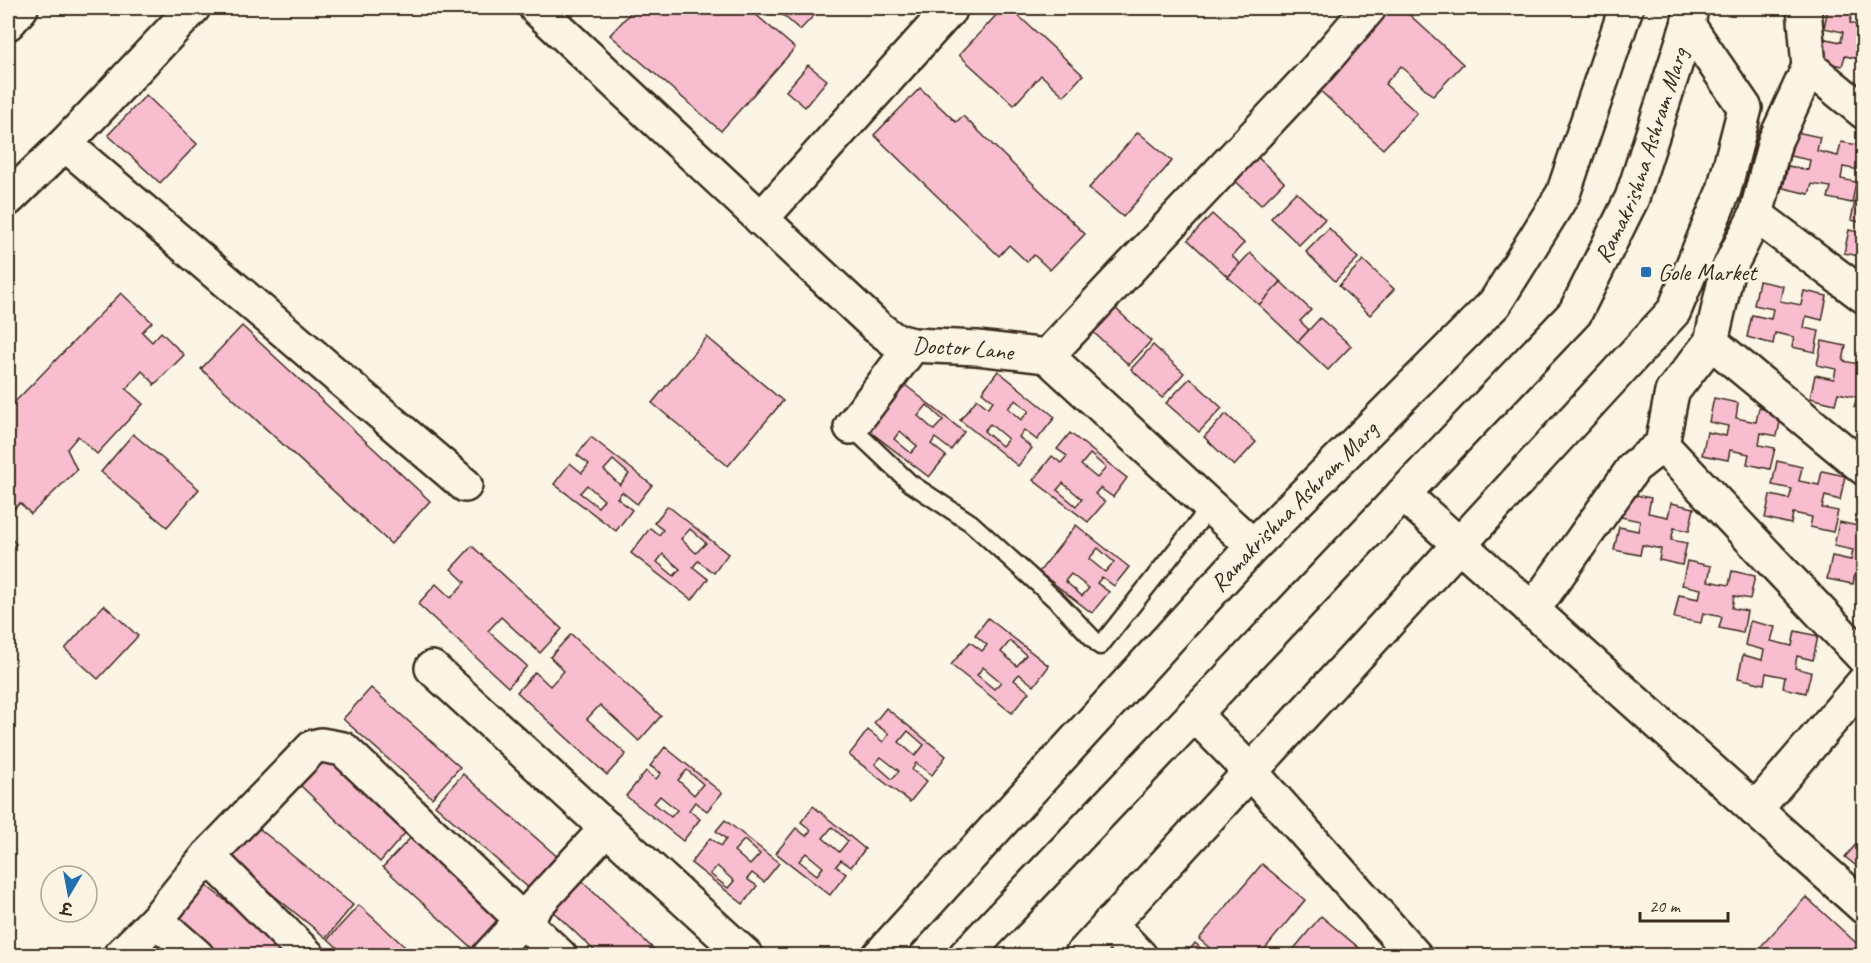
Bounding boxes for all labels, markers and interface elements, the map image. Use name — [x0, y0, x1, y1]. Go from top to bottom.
street label: Ramakrishna Ashram Marg — [1587, 43, 1695, 268]
place label: Gole Market — [1658, 257, 1758, 287]
marker: Gole Market — [1639, 265, 1653, 279]
street label: Doctor Lane — [912, 330, 1017, 367]
street label: Ramakrishna Ashram Marg — [1204, 414, 1385, 598]
north arrow — [39, 864, 99, 924]
scale bar — [1640, 885, 1728, 923]
text: 20 m — [1649, 895, 1682, 917]
text: उ — [58, 897, 76, 919]

